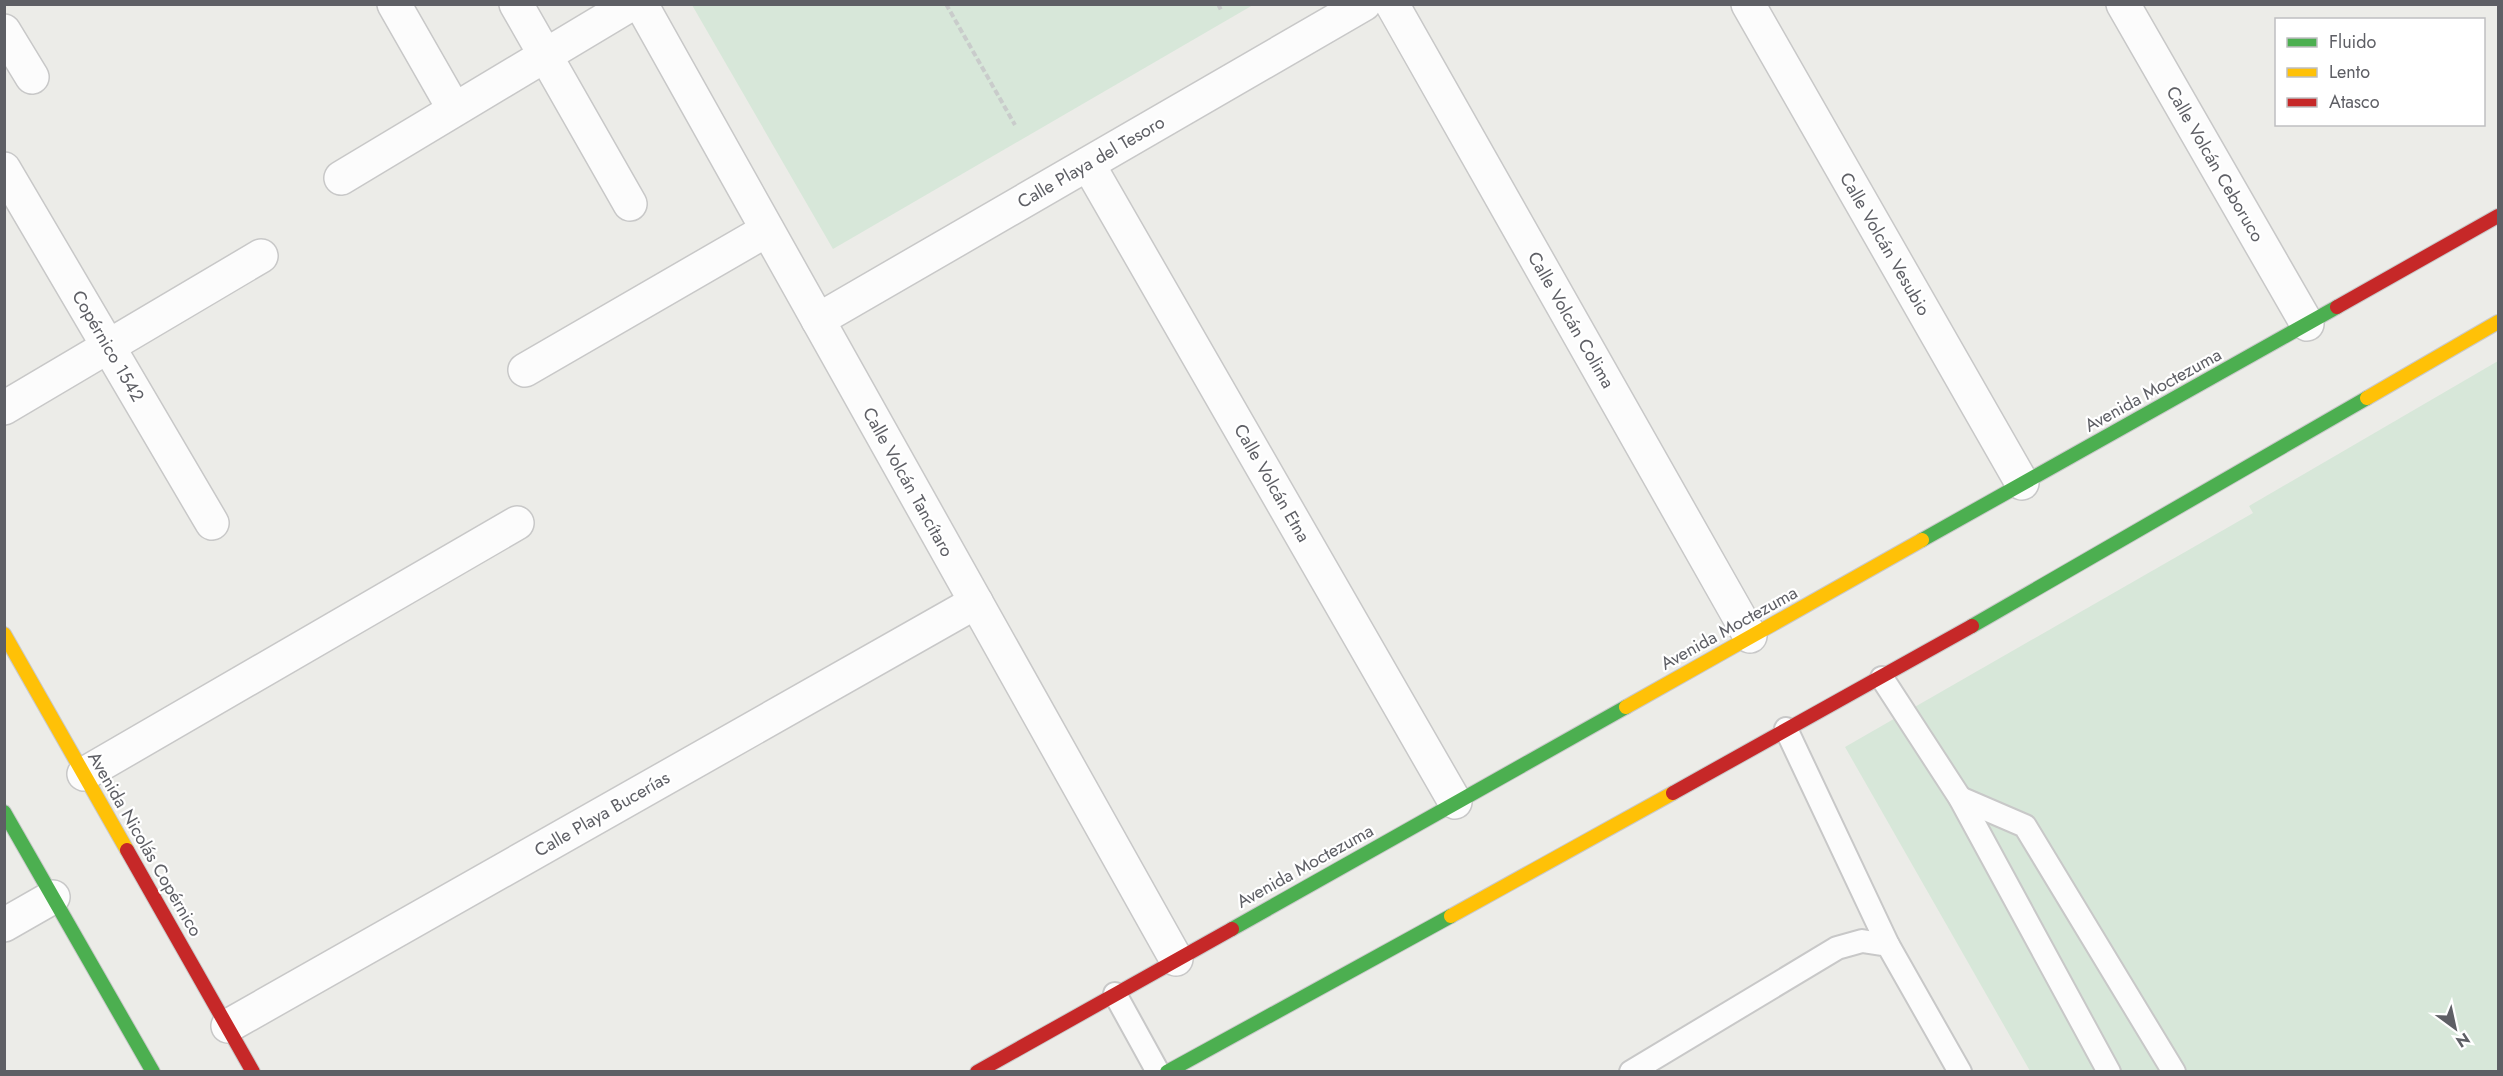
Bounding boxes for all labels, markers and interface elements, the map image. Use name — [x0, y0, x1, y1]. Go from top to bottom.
legend — [2275, 18, 2485, 126]
text: Fluido — [2329, 29, 2377, 55]
text: Lento — [2329, 59, 2370, 85]
street label: Calle Volcán Ceboruco — [2160, 81, 2270, 247]
text: Atasco — [2329, 89, 2380, 115]
street label: Calle Playa del Tesoro — [1013, 109, 1170, 215]
street label: Calle Volcán Vesubio — [1833, 167, 1937, 321]
street label: Calle Volcán Colima — [1521, 247, 1621, 393]
street label: Copérnico 1542 — [66, 285, 150, 407]
street label: Avenida Moctezuma — [2080, 342, 2226, 438]
street label: Calle Volcán Tancítaro — [856, 403, 960, 562]
street label: Calle Volcán Etna — [1228, 419, 1316, 547]
street label: Avenida Moctezuma — [1656, 580, 1802, 676]
street label: Avenida Nicolás Copérnico — [81, 747, 209, 941]
street label: Calle Playa Bucerías — [529, 765, 675, 863]
street label: Avenida Moctezuma — [1232, 818, 1378, 914]
north arrow — [2425, 998, 2485, 1058]
text: N — [2451, 1027, 2474, 1053]

